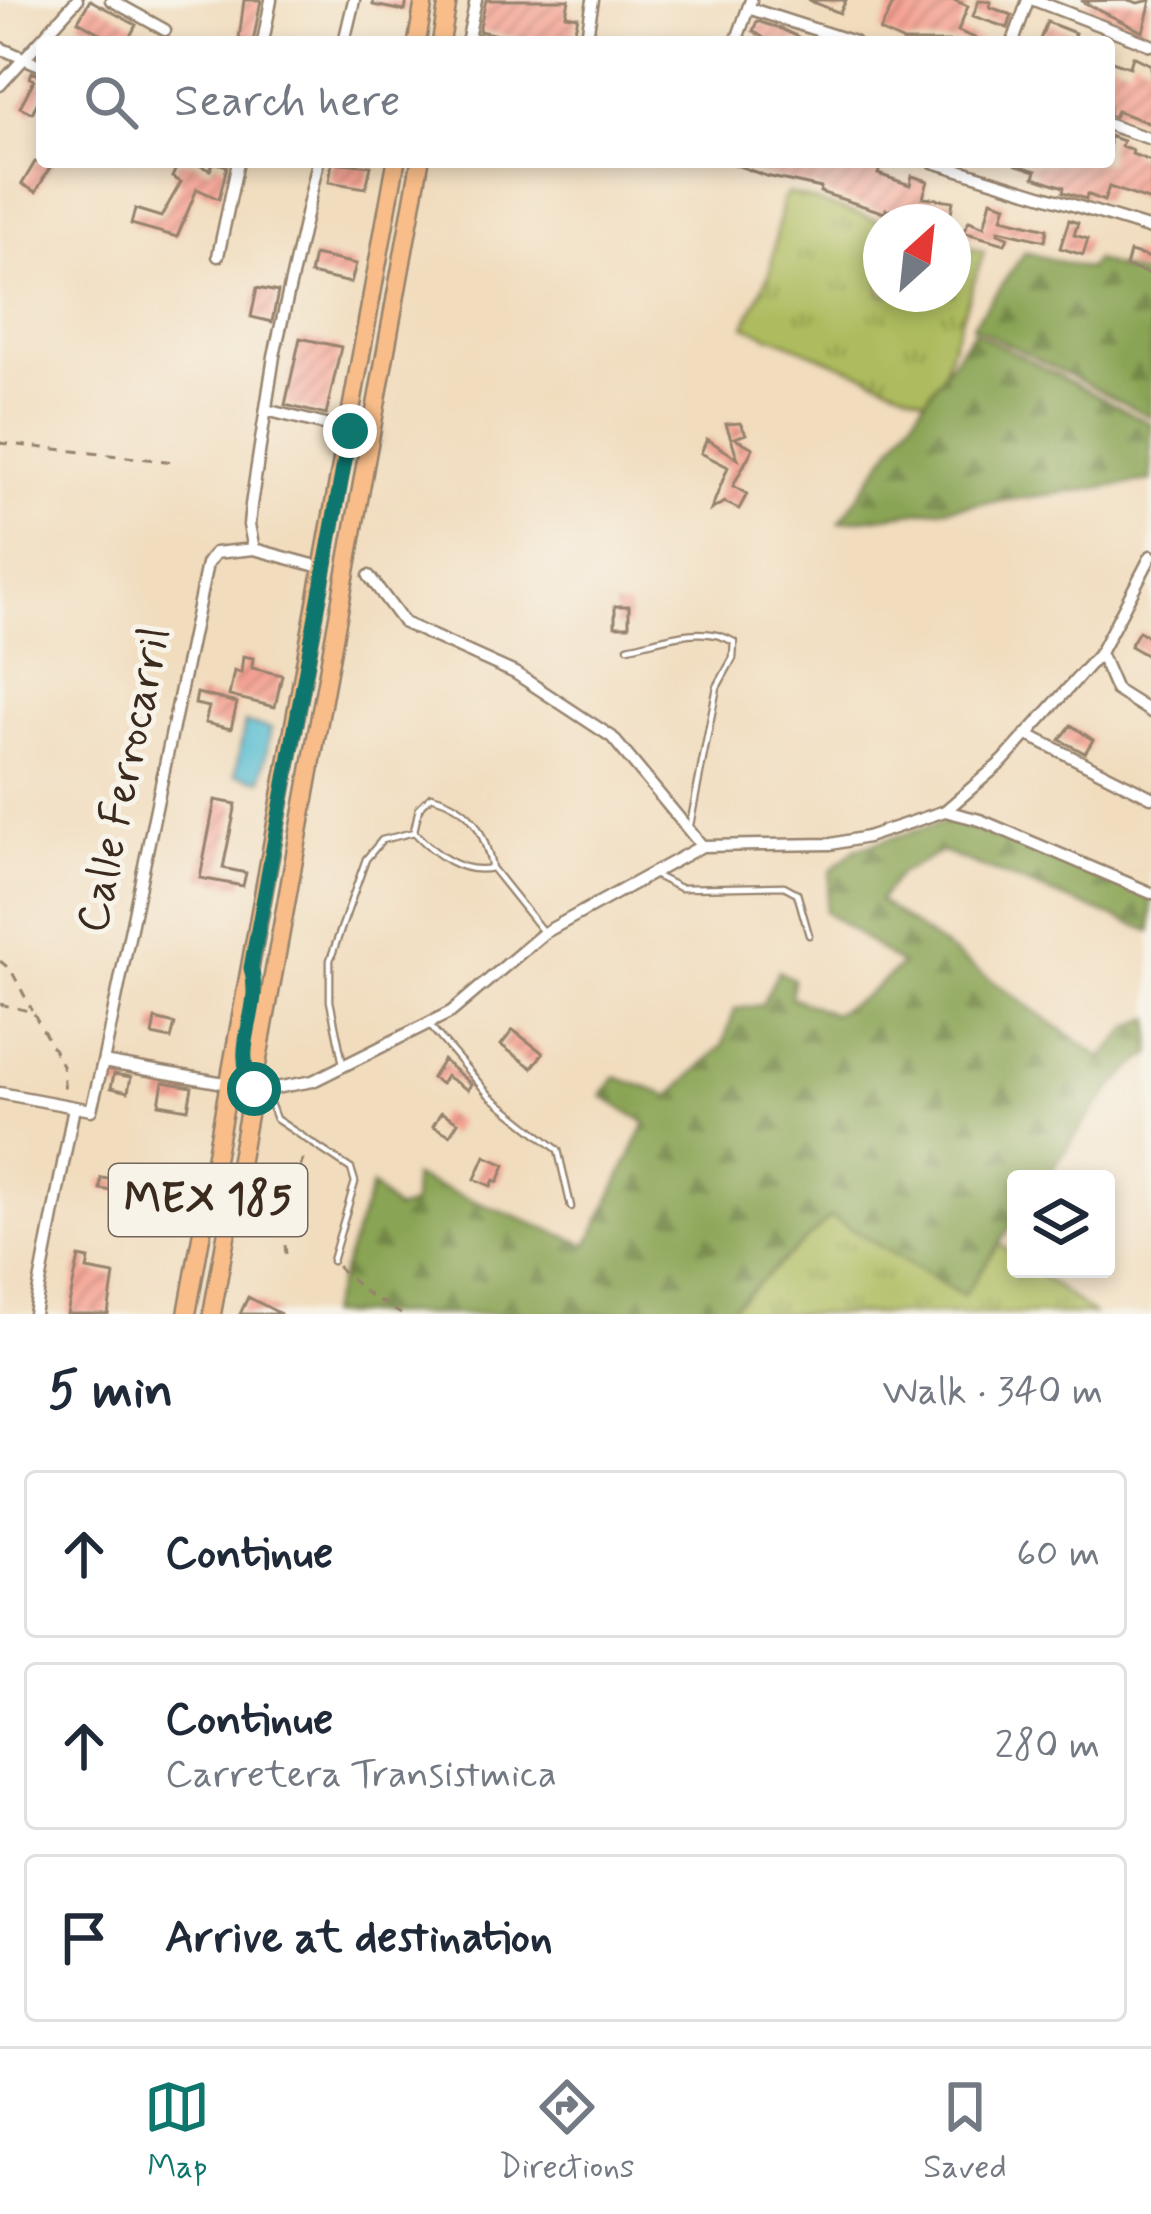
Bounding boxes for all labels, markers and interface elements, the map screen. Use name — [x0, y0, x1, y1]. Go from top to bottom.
search box — [36, 36, 1115, 168]
icon: search — [78, 69, 144, 135]
text: Search here — [174, 73, 401, 132]
north arrow — [863, 204, 971, 312]
route end — [323, 404, 377, 458]
street label: Calle Ferrocarril — [64, 622, 186, 938]
route start — [227, 1062, 281, 1116]
road number: MEX 185 — [109, 1164, 307, 1236]
map controls — [1007, 1170, 1115, 1278]
button: layers — [1007, 1170, 1115, 1278]
text: 5 min — [48, 1359, 173, 1425]
text: Walk · 340 m — [882, 1367, 1103, 1418]
icon: ahead — [51, 1521, 117, 1587]
text: Continue — [165, 1525, 333, 1584]
text: 60 m — [1016, 1529, 1100, 1580]
text: Continue — [165, 1691, 333, 1750]
icon: ahead — [51, 1713, 117, 1779]
text: 280 m — [995, 1721, 1100, 1772]
text: Carretera Transistmica — [165, 1750, 557, 1801]
icon: arrive — [51, 1905, 117, 1971]
text: Arrive at destination — [165, 1909, 553, 1968]
tab: Map — [144, 2074, 210, 2190]
tab: Directions — [499, 2074, 635, 2190]
tab: Saved — [923, 2074, 1007, 2190]

